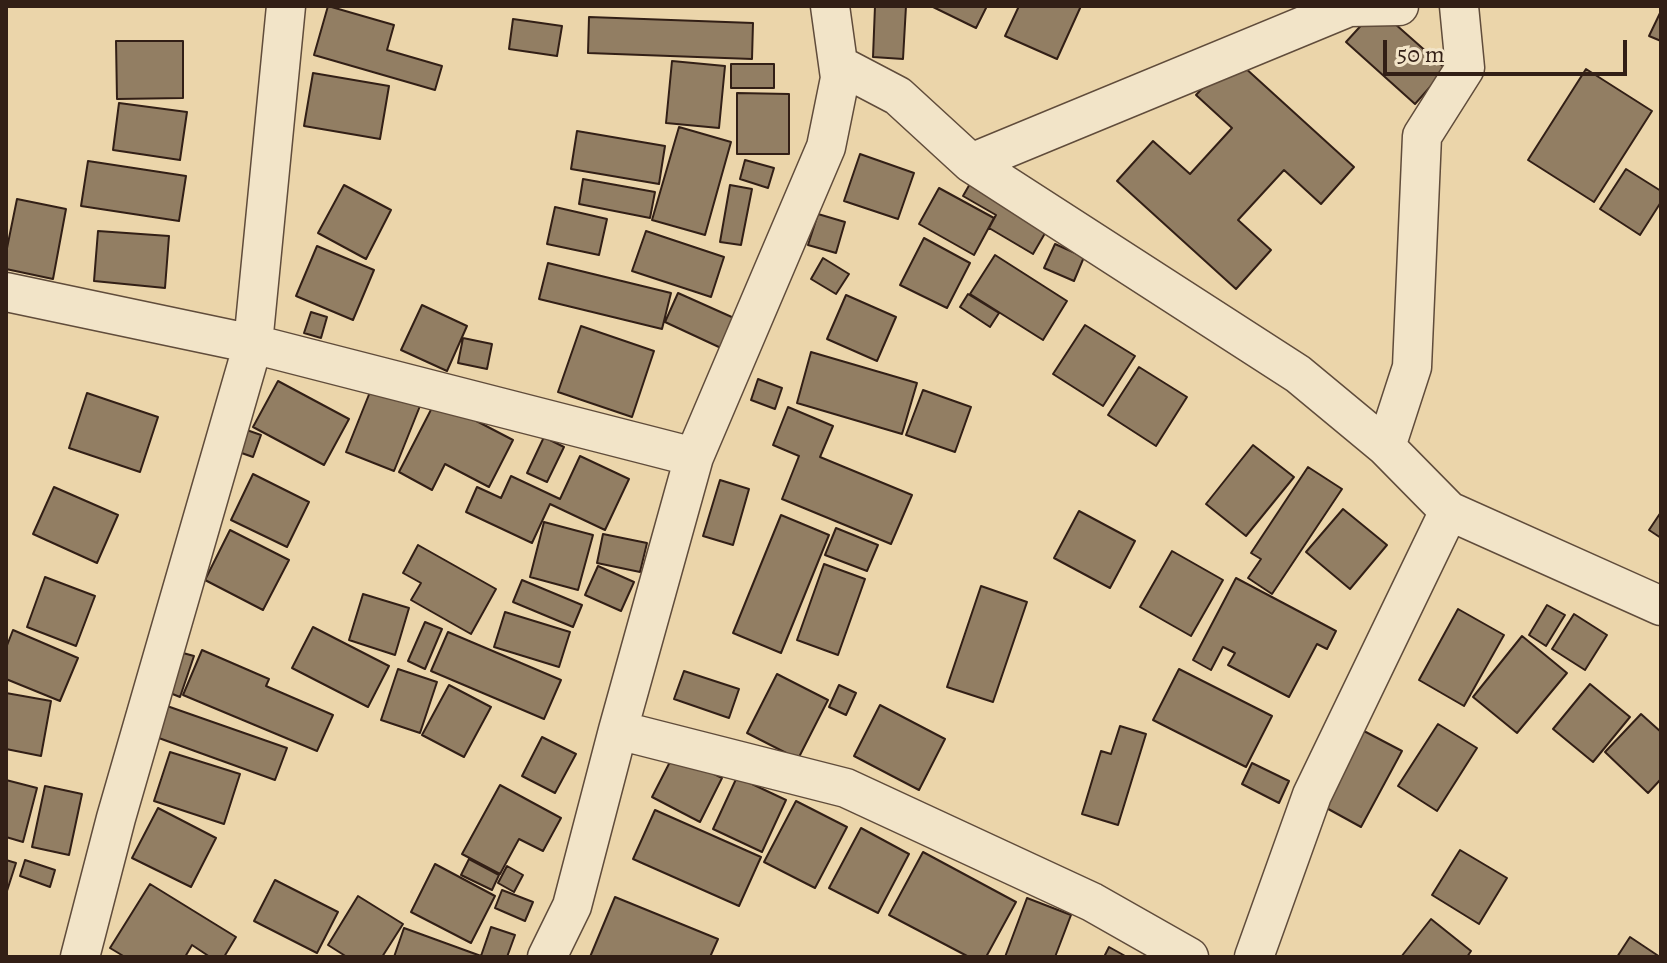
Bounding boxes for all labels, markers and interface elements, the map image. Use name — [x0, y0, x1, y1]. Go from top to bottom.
scale bar — [1387, 24, 1631, 74]
text: 50 m — [1397, 38, 1445, 70]

